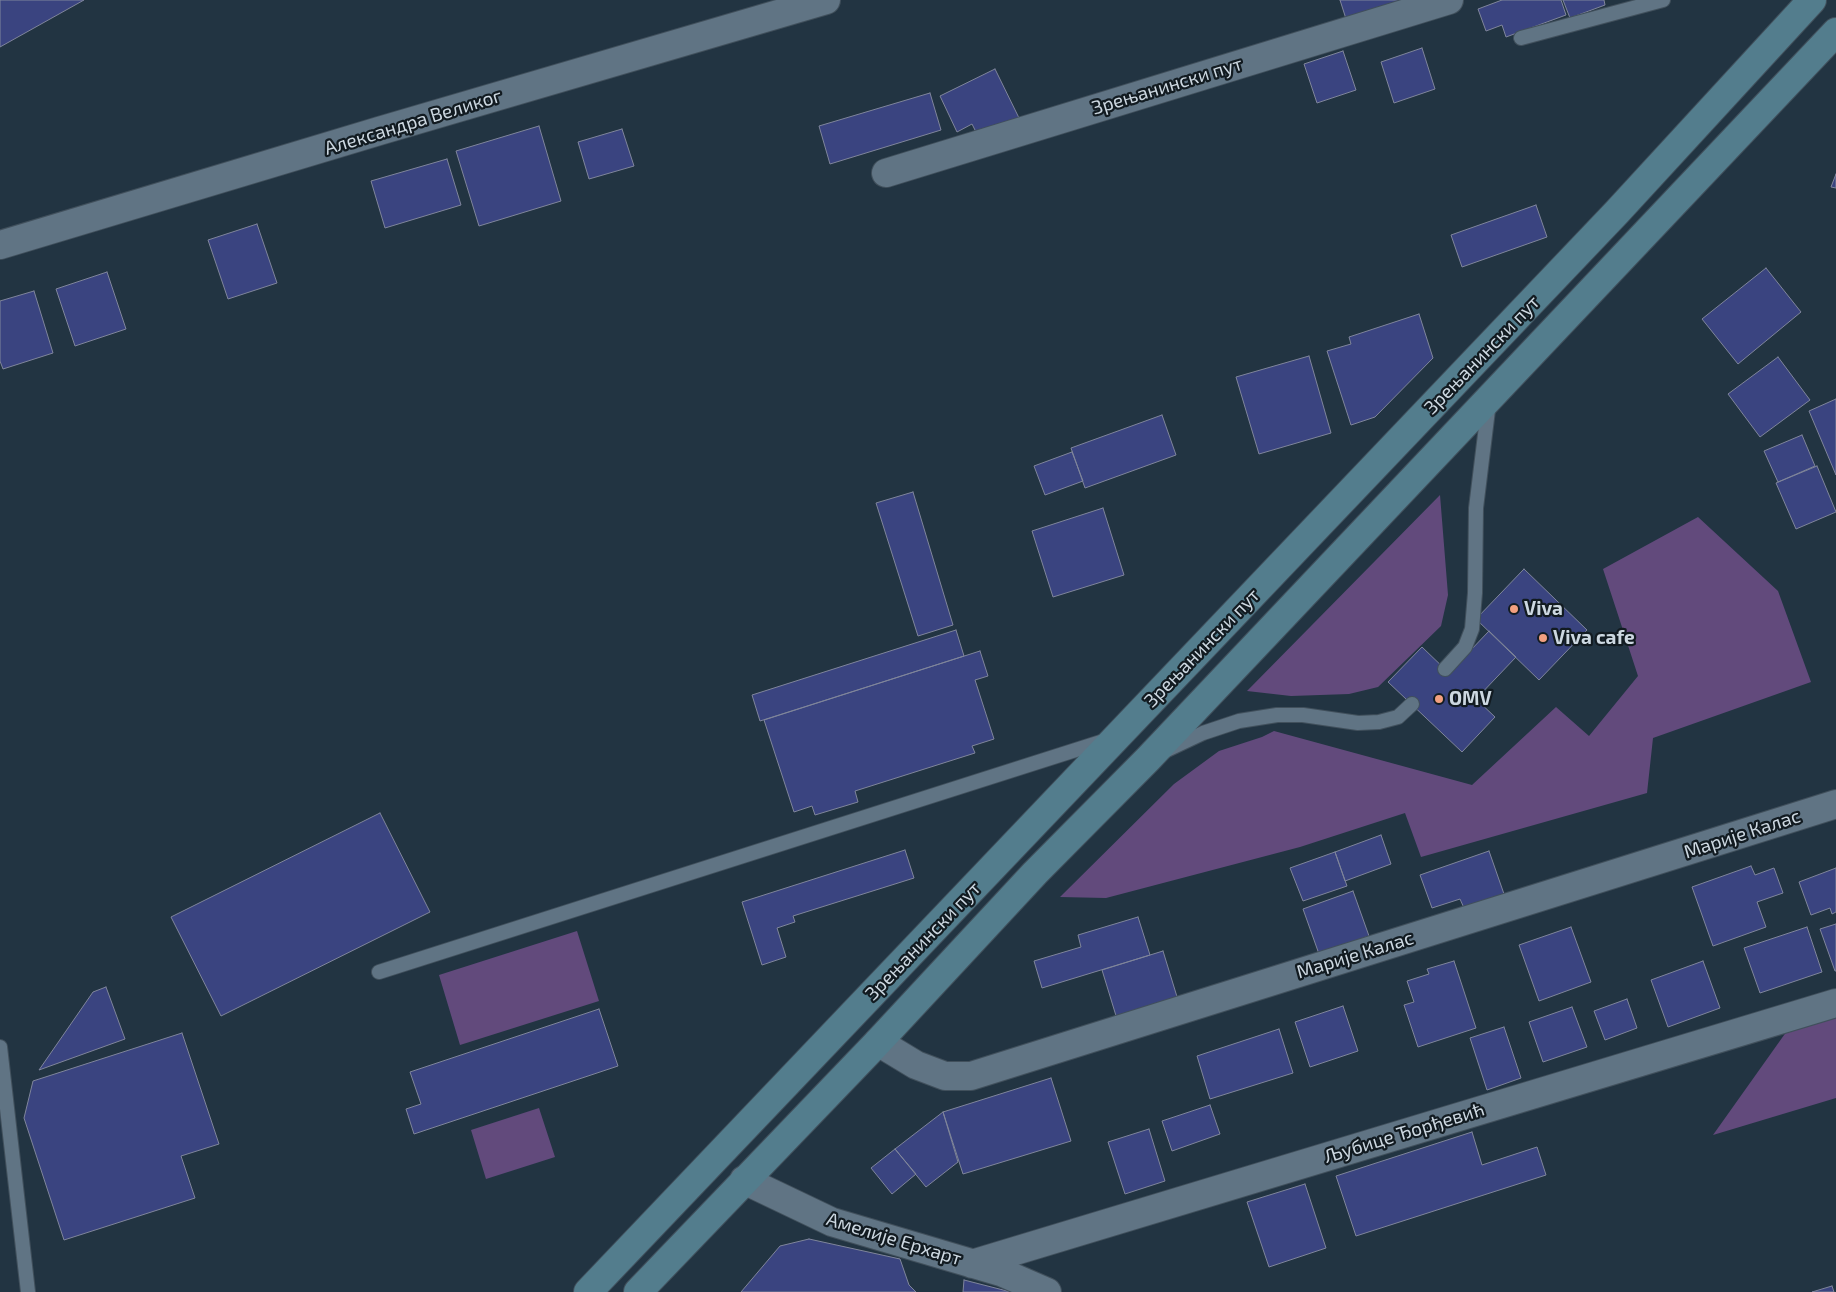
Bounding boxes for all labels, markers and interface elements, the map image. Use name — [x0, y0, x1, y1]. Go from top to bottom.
street label: Зрењанински пут — [1089, 52, 1245, 120]
street label: Александра Великог — [322, 84, 504, 160]
street label: Зрењанински пут — [1420, 291, 1544, 419]
street label: Зрењанински пут — [1140, 584, 1264, 712]
place label: Viva — [1524, 598, 1563, 620]
marker: Viva — [1508, 603, 1520, 615]
place label: Viva cafe — [1553, 627, 1635, 649]
marker: Viva cafe — [1537, 632, 1549, 644]
place label: OMV — [1449, 688, 1492, 710]
marker: OMV — [1433, 693, 1445, 705]
street label: Марије Калас — [1681, 804, 1803, 864]
street label: Зрењанински пут — [861, 877, 985, 1005]
street label: Марије Калас — [1294, 926, 1416, 984]
street label: Љубице Ђорђевић — [1321, 1098, 1487, 1168]
street label: Амелије Ерхарт — [824, 1208, 964, 1270]

